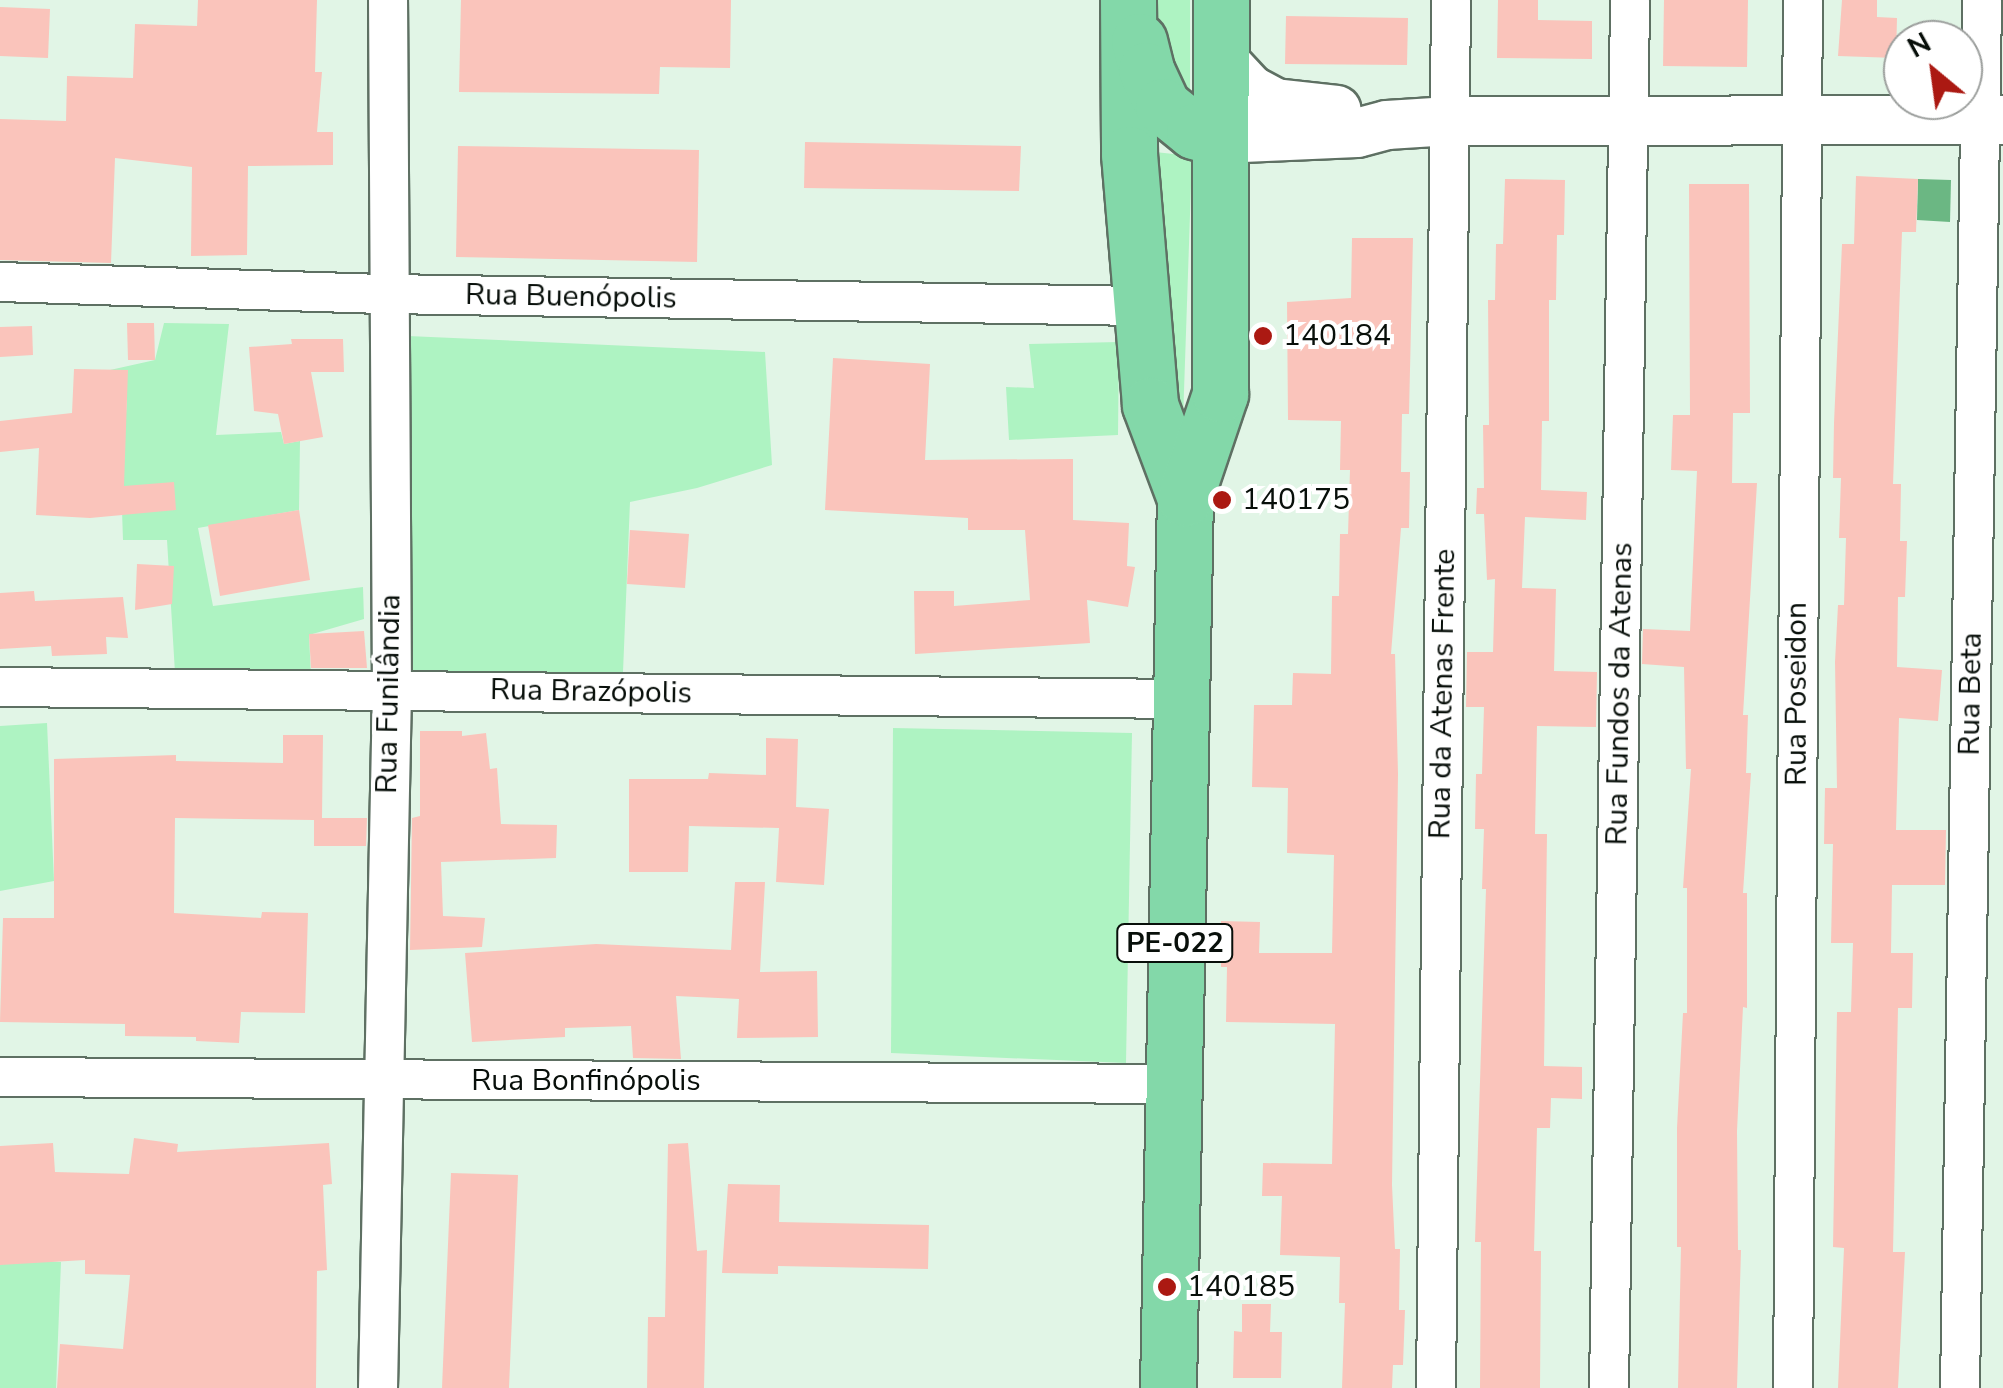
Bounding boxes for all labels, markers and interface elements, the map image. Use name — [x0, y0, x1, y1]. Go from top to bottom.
north arrow — [1883, 20, 1983, 120]
text: N — [1901, 24, 1938, 67]
street label: Rua Buenópolis — [465, 277, 677, 317]
place label: 140184 — [1283, 318, 1391, 354]
marker: 140184 — [1252, 325, 1274, 347]
place label: 140175 — [1242, 482, 1350, 518]
marker: 140175 — [1211, 489, 1233, 511]
street label: Rua Fundos da Atenas — [1599, 542, 1641, 846]
street label: Rua da Atenas Frente — [1422, 548, 1464, 840]
street label: Rua Funilândia — [369, 594, 409, 794]
street label: Rua Poseidon — [1779, 602, 1815, 786]
street label: Rua Beta — [1952, 632, 1990, 756]
street label: Rua Brazópolis — [490, 672, 692, 712]
road number: PE-022 — [1115, 920, 1235, 966]
street label: Rua Bonfinópolis — [471, 1063, 701, 1099]
place label: 140185 — [1187, 1269, 1295, 1305]
marker: 140185 — [1156, 1276, 1178, 1298]

